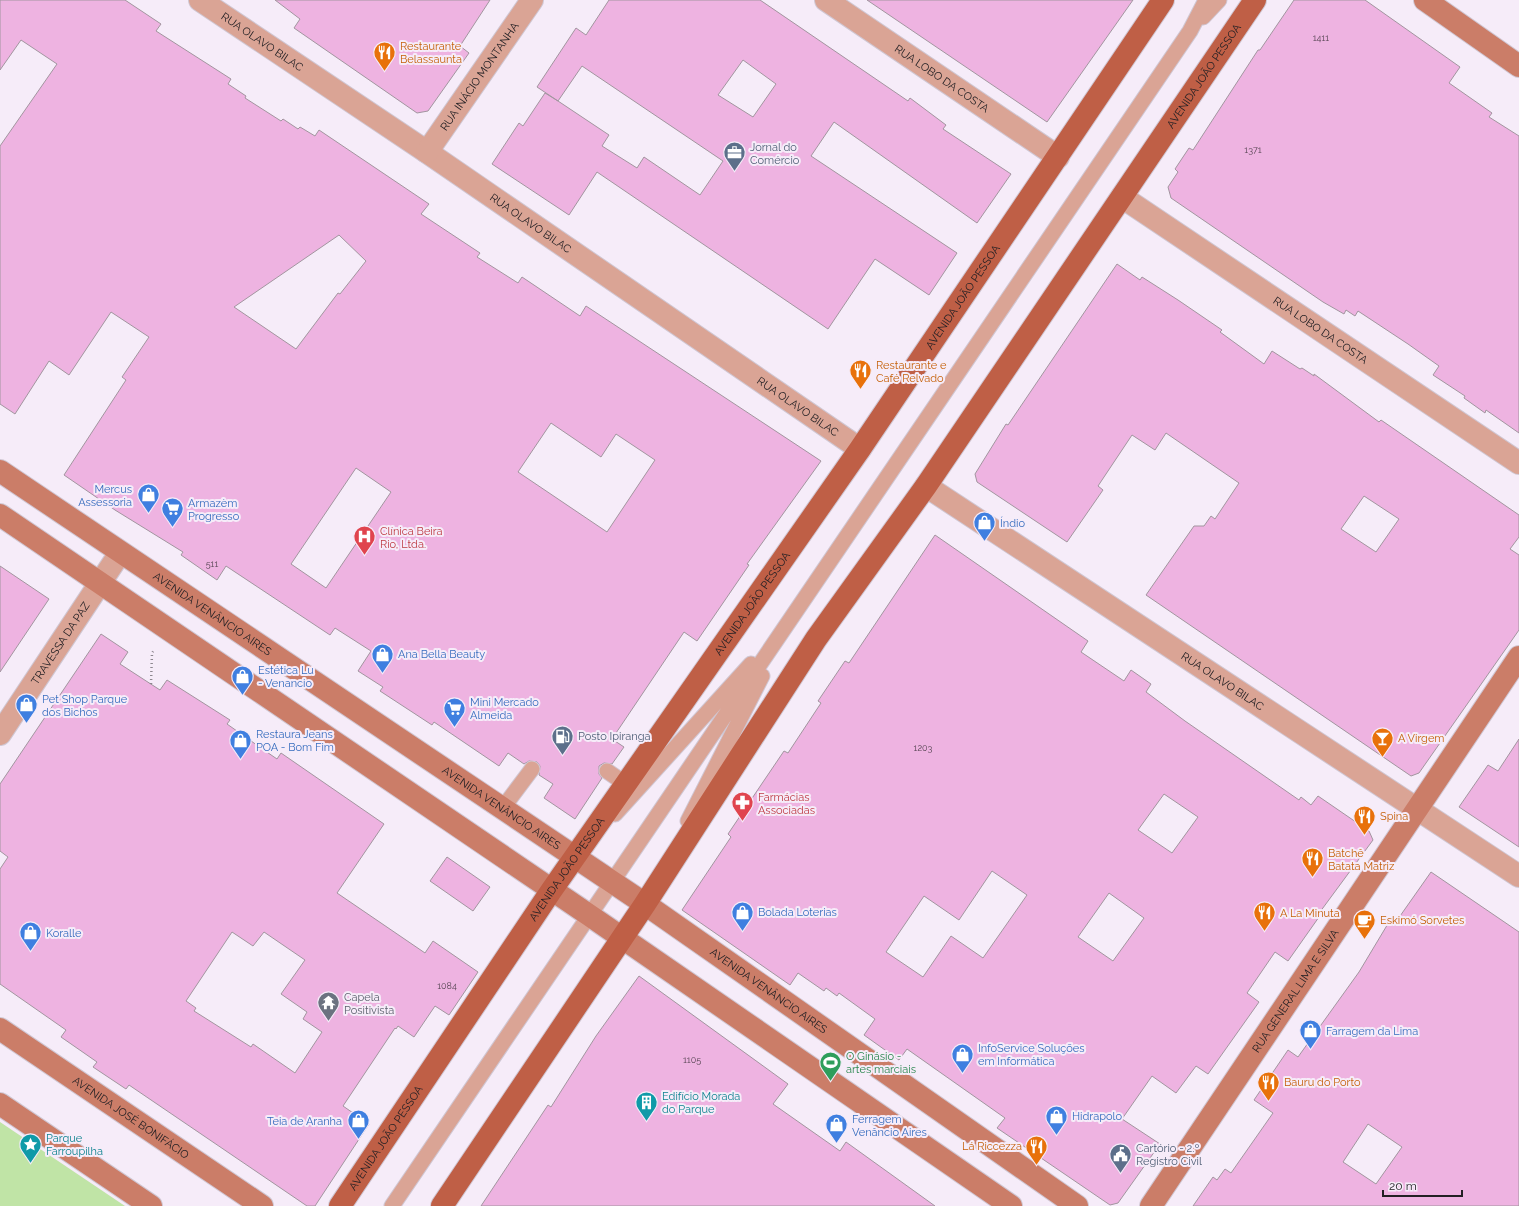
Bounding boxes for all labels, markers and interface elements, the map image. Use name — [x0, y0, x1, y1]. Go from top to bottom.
street label: RUA OLAVO BILAC — [219, 10, 306, 74]
street label: RUA INÁCIO MONTANHA — [437, 19, 522, 133]
street label: AVENIDA JOÃO PESSOA — [1164, 21, 1244, 131]
house number: 1411 — [1313, 33, 1329, 43]
restaurant icon: Restaurante Belassaunta — [371, 39, 397, 72]
place label: Restaurante Belassaunta — [400, 40, 462, 66]
street label: RUA LOBO DA COSTA — [892, 42, 992, 115]
office icon: Jornal do Comércio — [722, 140, 748, 173]
place label: Jornal do Comércio — [750, 141, 800, 167]
house number: 1371 — [1244, 145, 1262, 155]
street label: RUA OLAVO BILAC — [487, 191, 574, 256]
street label: AVENIDA JOÃO PESSOA — [923, 242, 1003, 352]
street label: RUA LOBO DA COSTA — [1271, 294, 1371, 367]
restaurant icon: Restaurante e Café Relvado — [848, 358, 874, 391]
place label: Restaurante e Café Relvado — [876, 359, 947, 385]
street label: RUA OLAVO BILAC — [755, 374, 842, 439]
shop icon: Mercus Assessoria — [135, 482, 161, 515]
place label: Mercus Assessoria — [78, 483, 132, 509]
supermarket icon: Armazèm Progresso — [160, 496, 186, 529]
place label: Armazèm Progresso — [188, 497, 240, 523]
shop icon: Índio — [972, 510, 998, 543]
place label: Índio — [1000, 516, 1025, 530]
hospital icon: Clínica Beira Rio, Ltda. — [352, 524, 378, 557]
place label: Clínica Beira Rio, Ltda. — [380, 525, 443, 551]
street label: AVENIDA JOÃO PESSOA — [711, 549, 793, 658]
house number: 511 — [206, 559, 218, 569]
street label: AVENIDA VENÂNCIO AIRES — [151, 569, 274, 658]
street label: TRAVESSA DA PAZ — [28, 599, 92, 687]
shop icon: Ana Bella Beauty — [369, 641, 395, 674]
place label: Ana Bella Beauty — [398, 648, 485, 661]
street label: RUA OLAVO BILAC — [1179, 649, 1267, 713]
shop icon: Estética Lu - Venancio — [229, 663, 255, 696]
place label: Estética Lu - Venancio — [258, 664, 314, 690]
shop icon: Pet Shop Parque dos Bichos — [13, 692, 39, 725]
place label: Pet Shop Parque dos Bichos — [42, 693, 128, 719]
supermarket icon: Mini Mercado Almeida — [442, 695, 468, 728]
place label: Mini Mercado Almeida — [470, 696, 539, 722]
fuel station icon: Posto Ipiranga — [549, 723, 575, 756]
bar icon: A Virgem — [1370, 725, 1396, 758]
shop icon: Restaura Jeans POA - Bom Fim — [227, 727, 253, 760]
place label: Restaura Jeans POA - Bom Fim — [256, 728, 334, 754]
place label: Posto Ipiranga — [578, 730, 650, 743]
place label: A Virgem — [1398, 732, 1444, 745]
house number: 1203 — [914, 743, 933, 753]
street label: AVENIDA VENÂNCIO AIRES — [440, 763, 563, 852]
pharmacy icon: Farmácias Associadas — [730, 790, 756, 823]
place label: Farmácias Associadas — [758, 791, 815, 817]
restaurant icon: Spina — [1351, 803, 1377, 836]
place label: Spina — [1380, 810, 1408, 823]
street label: AVENIDA JOÃO PESSOA — [526, 814, 607, 924]
restaurant icon: Batchê Batata Matriz — [1299, 846, 1325, 879]
place label: Batchê Batata Matriz — [1328, 847, 1395, 873]
shop icon: Bolada Loterias — [730, 899, 756, 932]
restaurant icon: A La Minuta — [1251, 900, 1277, 933]
place label: Bolada Loterias — [758, 906, 837, 919]
place label: A La Minuta — [1280, 907, 1340, 920]
cafe icon: Eskimó Sorvetes — [1352, 907, 1378, 940]
place label: Eskimó Sorvetes — [1380, 914, 1464, 927]
shop icon: Koralle — [18, 920, 44, 953]
street label: RUA GENERAL LIMA E SILVA — [1249, 926, 1341, 1055]
place label: Koralle — [46, 927, 82, 940]
street label: AVENIDA VENÂNCIO AIRES — [708, 945, 830, 1036]
house number: 1084 — [437, 981, 457, 991]
temple icon: Capela Positivista — [315, 990, 341, 1023]
place label: Capela Positivista — [344, 991, 394, 1017]
shop icon: Farragem da Lima — [1298, 1018, 1324, 1051]
place label: Farragem da Lima — [1326, 1025, 1418, 1038]
shop icon: InfoService Soluções em Informática — [949, 1041, 975, 1074]
place label: InfoService Soluções em Informática — [978, 1042, 1085, 1068]
sports icon: O Ginásio - artes marciais — [817, 1049, 843, 1082]
place label: O Ginásio - artes marciais — [846, 1050, 916, 1076]
house number: 1105 — [683, 1055, 701, 1065]
restaurant icon: Bauru do Porto — [1256, 1069, 1282, 1102]
street label: AVENIDA JOSÉ BONIFÁCIO — [70, 1074, 192, 1161]
place label: Bauru do Porto — [1284, 1076, 1361, 1089]
street label: AVENIDA JOÃO PESSOA — [346, 1083, 426, 1193]
building icon: Edifício Morada do Parque — [634, 1089, 660, 1122]
place label: Edifício Morada do Parque — [662, 1090, 740, 1116]
shop icon: Hidrapolo — [1044, 1103, 1070, 1136]
shop icon: Teia de Aranha — [345, 1108, 371, 1141]
place label: Hidrapolo — [1072, 1110, 1123, 1123]
shop icon: Ferragem Venâncio Aires — [824, 1112, 850, 1145]
place label: Ferragem Venâncio Aires — [852, 1113, 927, 1139]
place label: Teia de Aranha — [267, 1115, 342, 1128]
place icon: Parque Farroupilha — [18, 1131, 44, 1164]
place label: Parque Farroupilha — [46, 1132, 103, 1158]
restaurant icon: Lá Riccezza — [1024, 1133, 1050, 1166]
place label: Lá Riccezza — [962, 1140, 1022, 1153]
public building icon: Cartório - 2.º Registro Civil — [1108, 1141, 1134, 1174]
place label: Cartório - 2.º Registro Civil — [1136, 1142, 1202, 1168]
scale bar — [1383, 1172, 1462, 1198]
text: 20 m — [1389, 1179, 1417, 1193]

